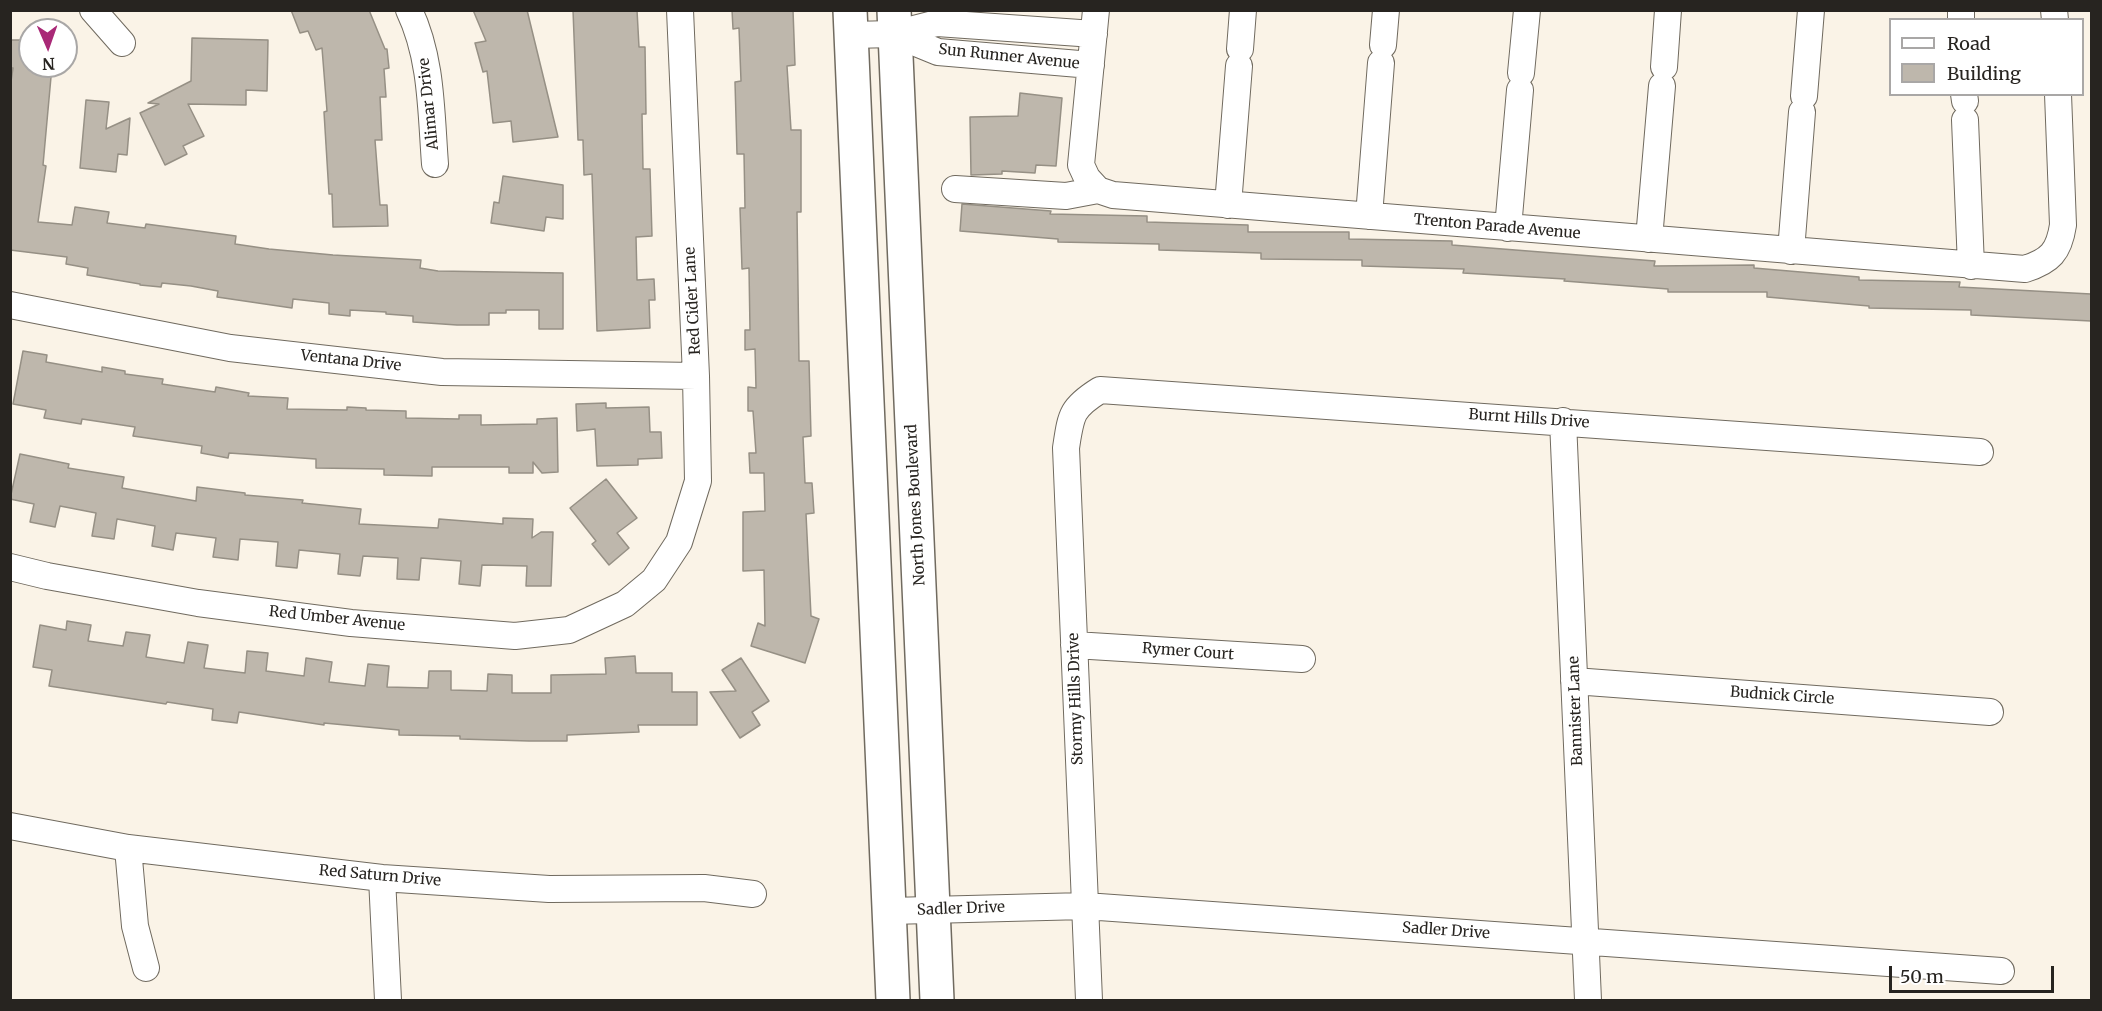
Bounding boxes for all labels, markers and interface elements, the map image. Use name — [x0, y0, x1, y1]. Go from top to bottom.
north arrow — [18, 18, 78, 78]
legend — [1889, 18, 2084, 96]
text: Road — [1947, 32, 1991, 55]
street label: Sun Runner Avenue — [938, 41, 1080, 73]
text: N — [42, 54, 55, 74]
street label: Alimar Drive — [415, 57, 443, 151]
text: Building — [1947, 62, 2021, 85]
street label: Trenton Parade Avenue — [1413, 211, 1581, 243]
street label: Red Cider Lane — [681, 246, 705, 356]
street label: Ventana Drive — [300, 347, 402, 375]
street label: Burnt Hills Drive — [1468, 406, 1590, 432]
street label: North Jones Boulevard — [903, 424, 929, 586]
street label: Red Umber Avenue — [268, 603, 406, 635]
street label: Stormy Hills Drive — [1065, 632, 1087, 766]
street label: Rymer Court — [1141, 640, 1235, 664]
street label: Bannister Lane — [1565, 656, 1587, 766]
street label: Budnick Circle — [1729, 683, 1835, 709]
street label: Red Saturn Drive — [318, 862, 442, 890]
street label: Sadler Drive — [917, 898, 1005, 920]
street label: Sadler Drive — [1401, 919, 1491, 943]
scale bar — [1892, 954, 2057, 992]
text: 50 m — [1900, 965, 1944, 988]

